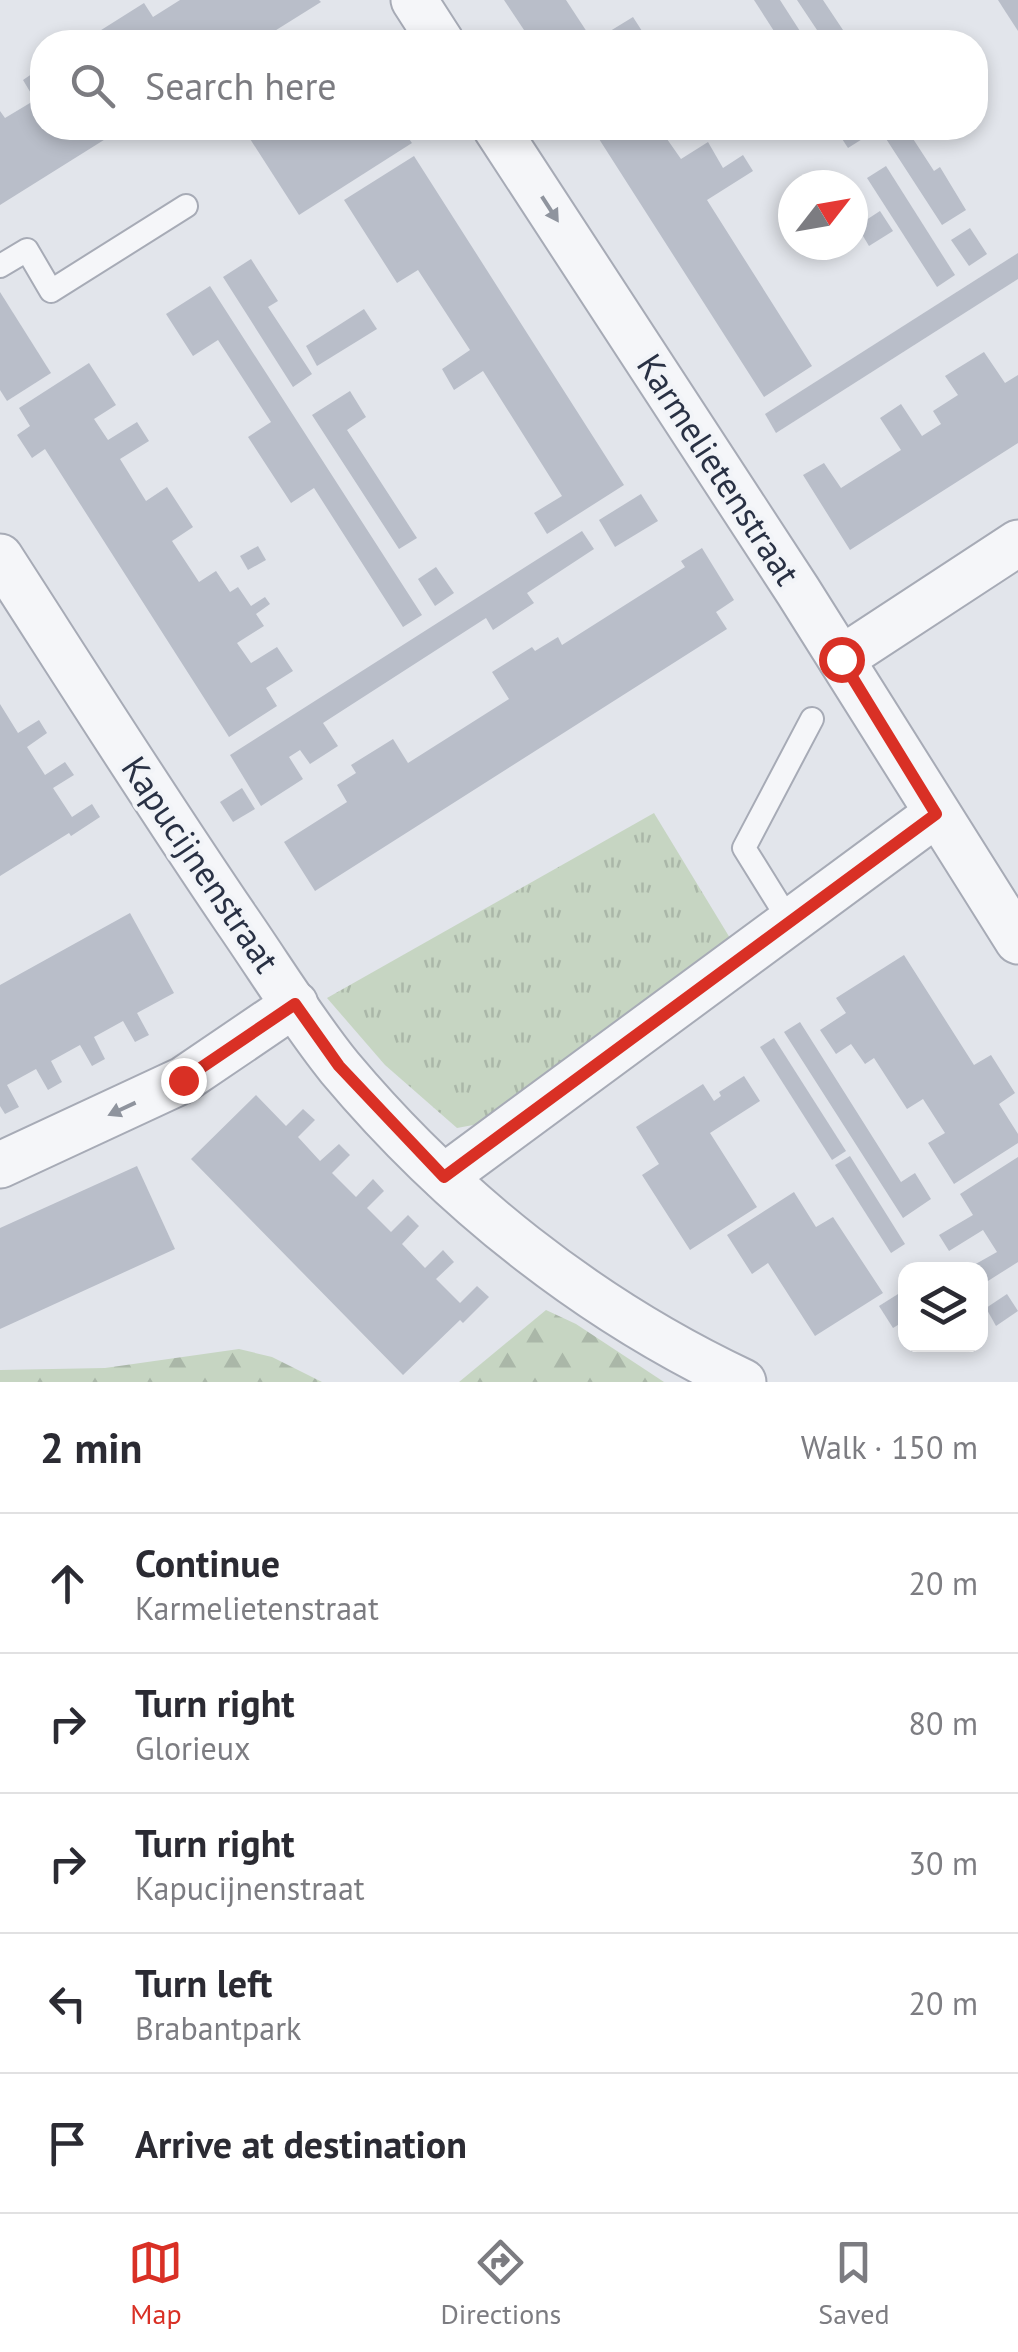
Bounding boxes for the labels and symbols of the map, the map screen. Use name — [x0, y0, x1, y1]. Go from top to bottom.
north arrow — [778, 170, 868, 260]
one-way arrow — [540, 196, 558, 223]
street label: Karmelietenstraat — [627, 345, 811, 593]
route start — [819, 637, 865, 683]
street label: Kapucijnenstraat — [112, 747, 290, 981]
route end — [161, 1058, 207, 1104]
one-way arrow — [107, 1100, 136, 1117]

